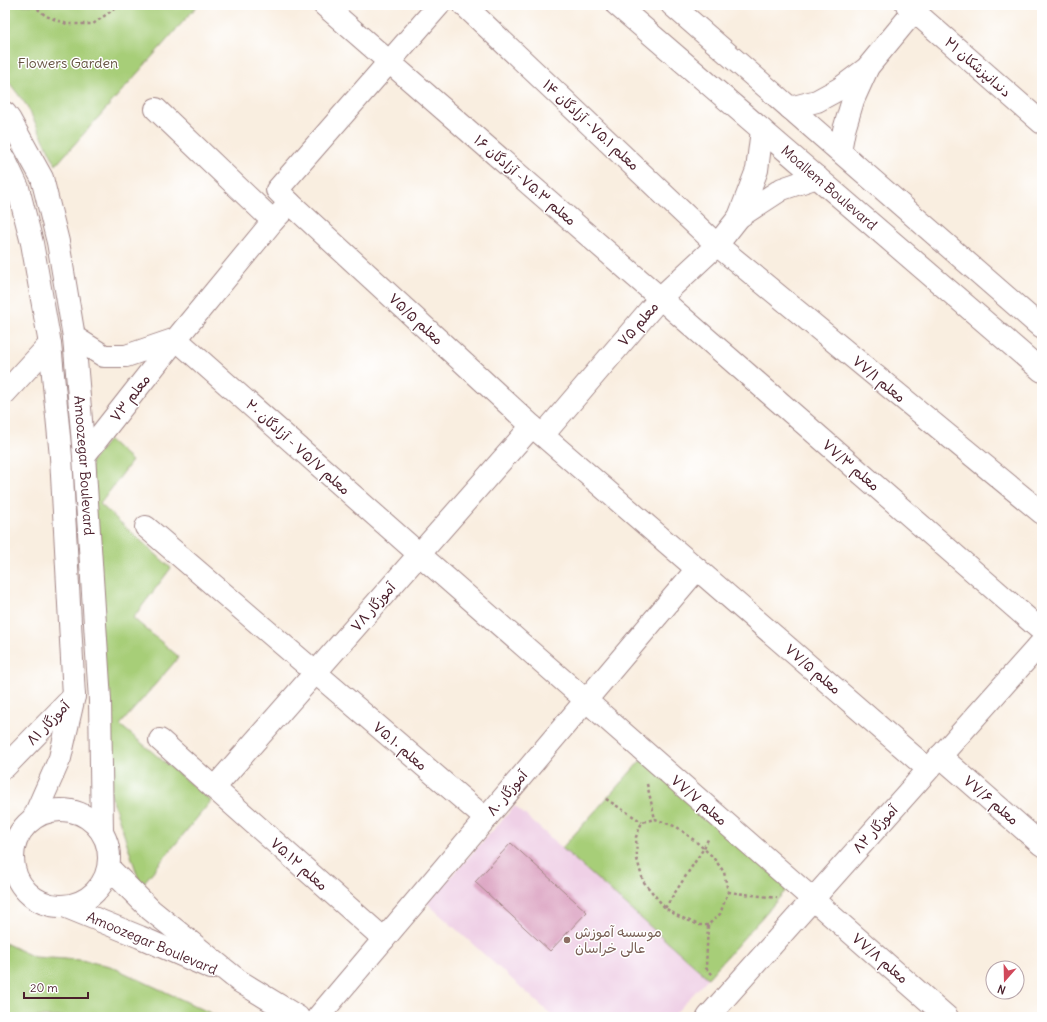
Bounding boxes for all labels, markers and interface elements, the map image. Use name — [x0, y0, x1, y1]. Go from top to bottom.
street label: دندانپزشکان ۲۱ — [940, 33, 1015, 102]
park label: Flowers Garden — [18, 54, 118, 72]
street label: معلم ۷۵.۱- آزادگان ۱۴ — [538, 76, 643, 176]
street label: معلم ۷۵.۳- آزادگان ۱۶ — [469, 131, 580, 231]
street label: Moallem Boulevard — [777, 141, 881, 234]
street label: معلم ۷۵/۵ — [383, 289, 447, 350]
street label: معلم ۷۵ — [614, 298, 664, 351]
street label: معلم ۷۷/۱ — [847, 352, 909, 408]
street label: معلم ۷۳ — [106, 371, 156, 427]
street label: Amoozegar Boulevard — [70, 395, 98, 536]
street label: معلم ۷۵/۷ - آزادگان ۲۰ — [241, 395, 354, 500]
street label: معلم ۷۷/۳ — [817, 435, 883, 496]
street label: آموزگار ۷۸ — [347, 578, 400, 635]
street label: معلم ۷۷/۵ — [780, 640, 845, 700]
street label: ۸۱ آموزگار — [22, 697, 74, 749]
street label: معلم ۷۵.۱۰ — [368, 717, 431, 776]
street label: آموزگار ۸۰ — [483, 766, 532, 820]
street label: معلم ۷۷/۷ — [666, 771, 731, 831]
street label: معلم ۷۷/۶ — [958, 771, 1022, 830]
street label: آموزگار ۸۲ — [848, 801, 902, 857]
street label: معلم ۷۵.۱۲ — [265, 834, 331, 896]
street label: Amoozegar Boulevard — [84, 907, 220, 979]
place label: موسسه آموزش عالی خراسان — [575, 923, 662, 957]
street label: معلم ۷۷/۸ — [847, 929, 912, 989]
marker: موسسه آموزش عالی خراسان — [562, 935, 572, 945]
north arrow — [985, 960, 1025, 1000]
scale bar — [24, 974, 88, 1000]
text: 20 m — [30, 980, 58, 995]
text: N — [996, 982, 1008, 997]

